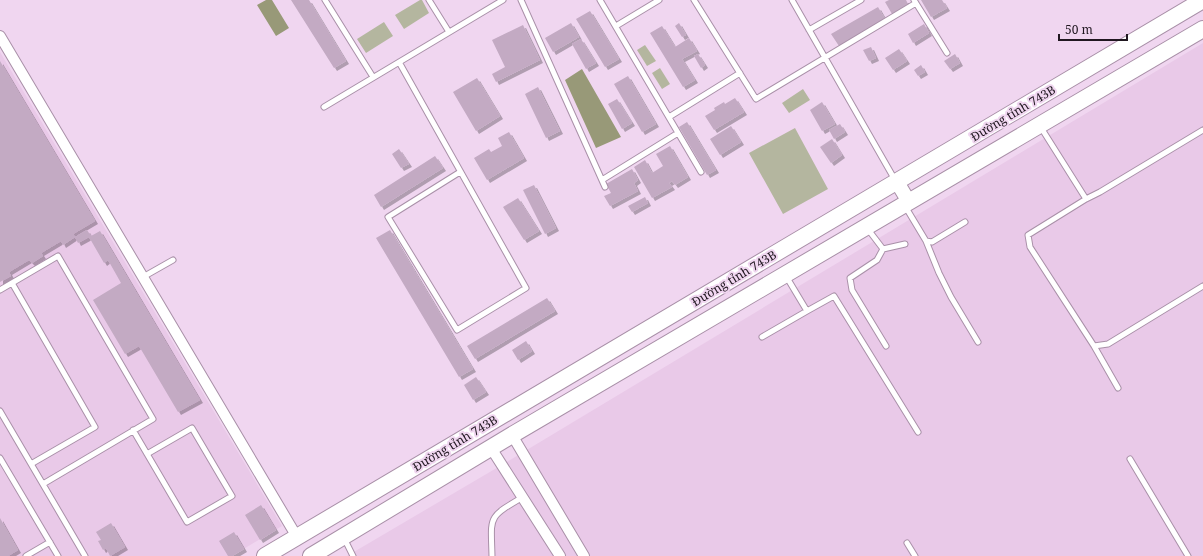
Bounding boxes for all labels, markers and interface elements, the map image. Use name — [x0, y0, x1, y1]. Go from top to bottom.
scale bar — [1059, 16, 1127, 42]
text: 50 m — [1065, 21, 1093, 38]
street label: Đường tỉnh 743B — [967, 81, 1059, 145]
street label: Đường tỉnh 743B — [688, 246, 780, 310]
street label: Đường tỉnh 743B — [409, 411, 501, 475]

